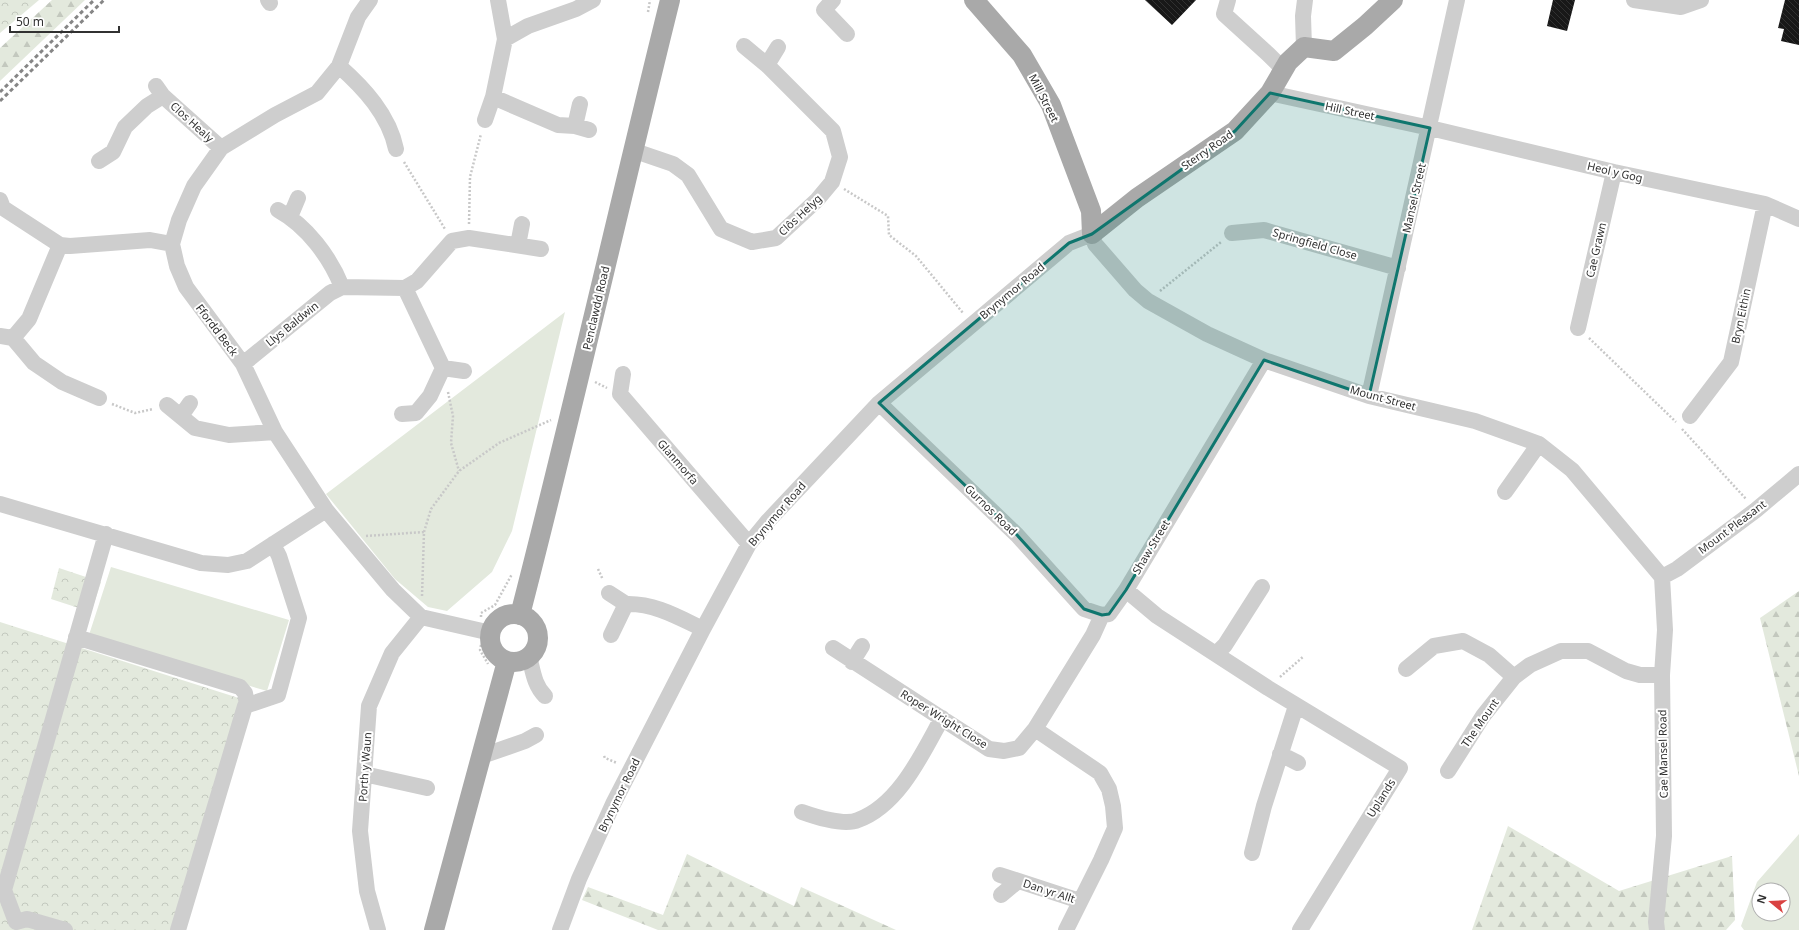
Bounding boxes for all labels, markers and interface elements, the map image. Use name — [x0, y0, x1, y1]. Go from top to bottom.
scale bar — [10, 8, 119, 34]
text: 50 m — [16, 13, 44, 30]
street label: Mill Street — [1026, 71, 1063, 124]
street label: Clos Healy — [167, 98, 218, 145]
street label: Hill Street — [1324, 98, 1376, 123]
street label: Sterry Road — [1178, 126, 1236, 173]
street label: Heol y Gog — [1586, 158, 1644, 185]
street label: Mansel Street — [1398, 162, 1429, 234]
street label: Clôs Helyg — [775, 191, 825, 239]
street label: Cae Grawn — [1582, 221, 1609, 279]
street label: Springfield Close — [1271, 224, 1359, 263]
street label: Brynymor Road — [976, 259, 1047, 322]
street label: Penclawdd Road — [579, 265, 612, 351]
street label: Bryn Eithin — [1727, 287, 1754, 345]
street label: Llys Baldwin — [262, 298, 321, 349]
street label: Ffordd Beck — [193, 301, 242, 359]
street label: Mount Street — [1348, 382, 1418, 414]
street label: Glanmorfa — [655, 436, 702, 487]
street label: Brynymor Road — [745, 478, 809, 549]
street label: Gurnos Road — [962, 481, 1021, 538]
street label: Mount Pleasant — [1695, 496, 1769, 557]
street label: Shaw Street — [1128, 517, 1173, 577]
street label: Roper Wright Close — [898, 686, 991, 751]
street label: The Mount — [1457, 695, 1502, 750]
street label: Cae Mansel Road — [1654, 710, 1671, 799]
street label: Porth y Waun — [355, 732, 374, 802]
street label: Brynymor Road — [594, 755, 643, 834]
street label: Uplands — [1363, 776, 1398, 820]
street label: Dan yr Allt — [1021, 875, 1077, 906]
north arrow — [1751, 882, 1791, 922]
text: N — [1752, 892, 1770, 905]

